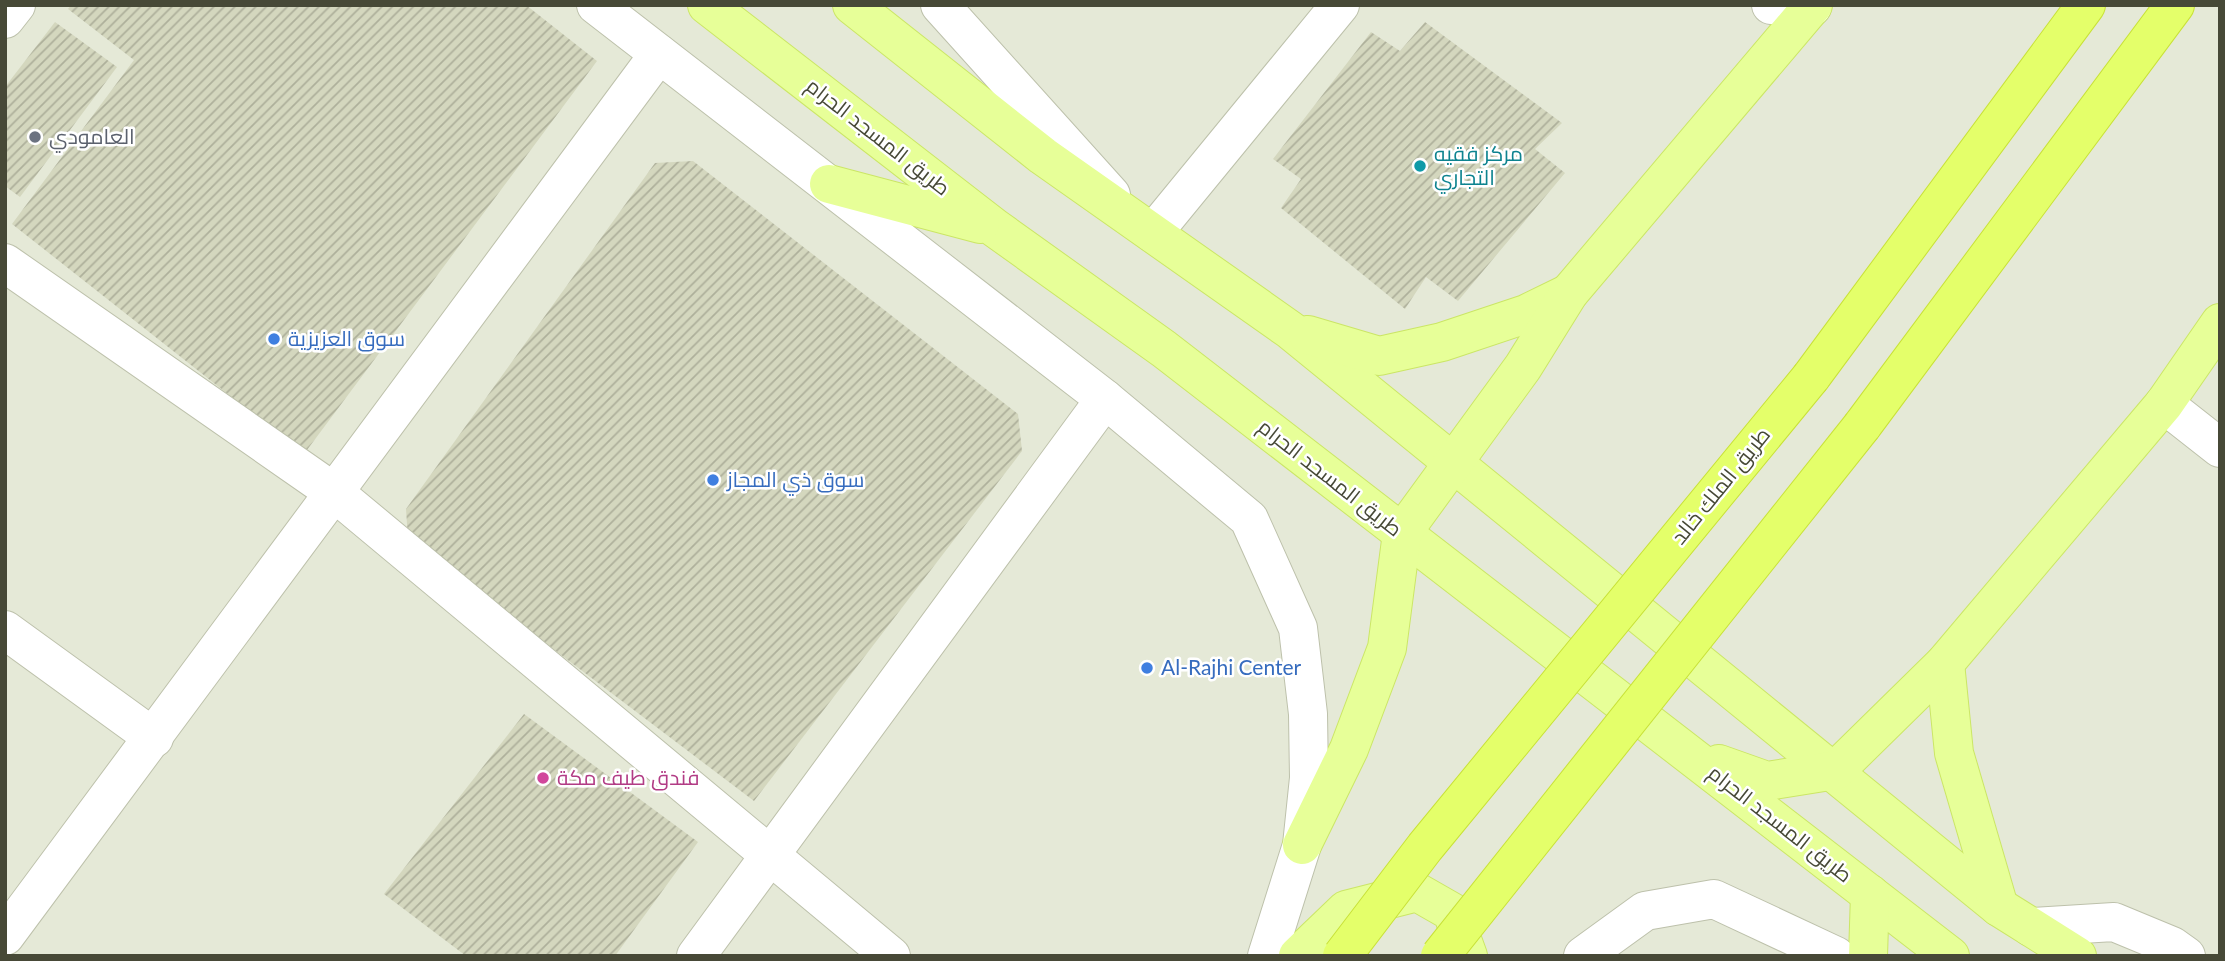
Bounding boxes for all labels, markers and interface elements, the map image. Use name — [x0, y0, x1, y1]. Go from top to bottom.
street label: طريق المسجد الحرام — [800, 72, 956, 202]
place label: العامودي — [49, 123, 135, 153]
marker: العامودي — [27, 129, 43, 145]
place label: مركز فقيه التجاري — [1434, 140, 1523, 194]
marker: مركز فقيه التجاري — [1412, 158, 1428, 174]
place label: سوق العزيزية — [288, 325, 405, 352]
marker: سوق العزيزية — [266, 331, 282, 347]
street label: طريق المسجد الحرام — [1252, 413, 1408, 543]
street label: طريق الملك خالد — [1665, 422, 1776, 550]
place label: سوق ذي المجاز — [726, 466, 864, 496]
marker: سوق ذي المجاز — [705, 472, 721, 488]
place label: Al-Rajhi Center — [1161, 654, 1302, 679]
marker: Al-Rajhi Center — [1139, 660, 1155, 676]
street label: طريق المسجد الحرام — [1702, 759, 1858, 889]
place label: فندق طيف مكة — [557, 764, 699, 791]
marker: فندق طيف مكة — [535, 770, 551, 786]

